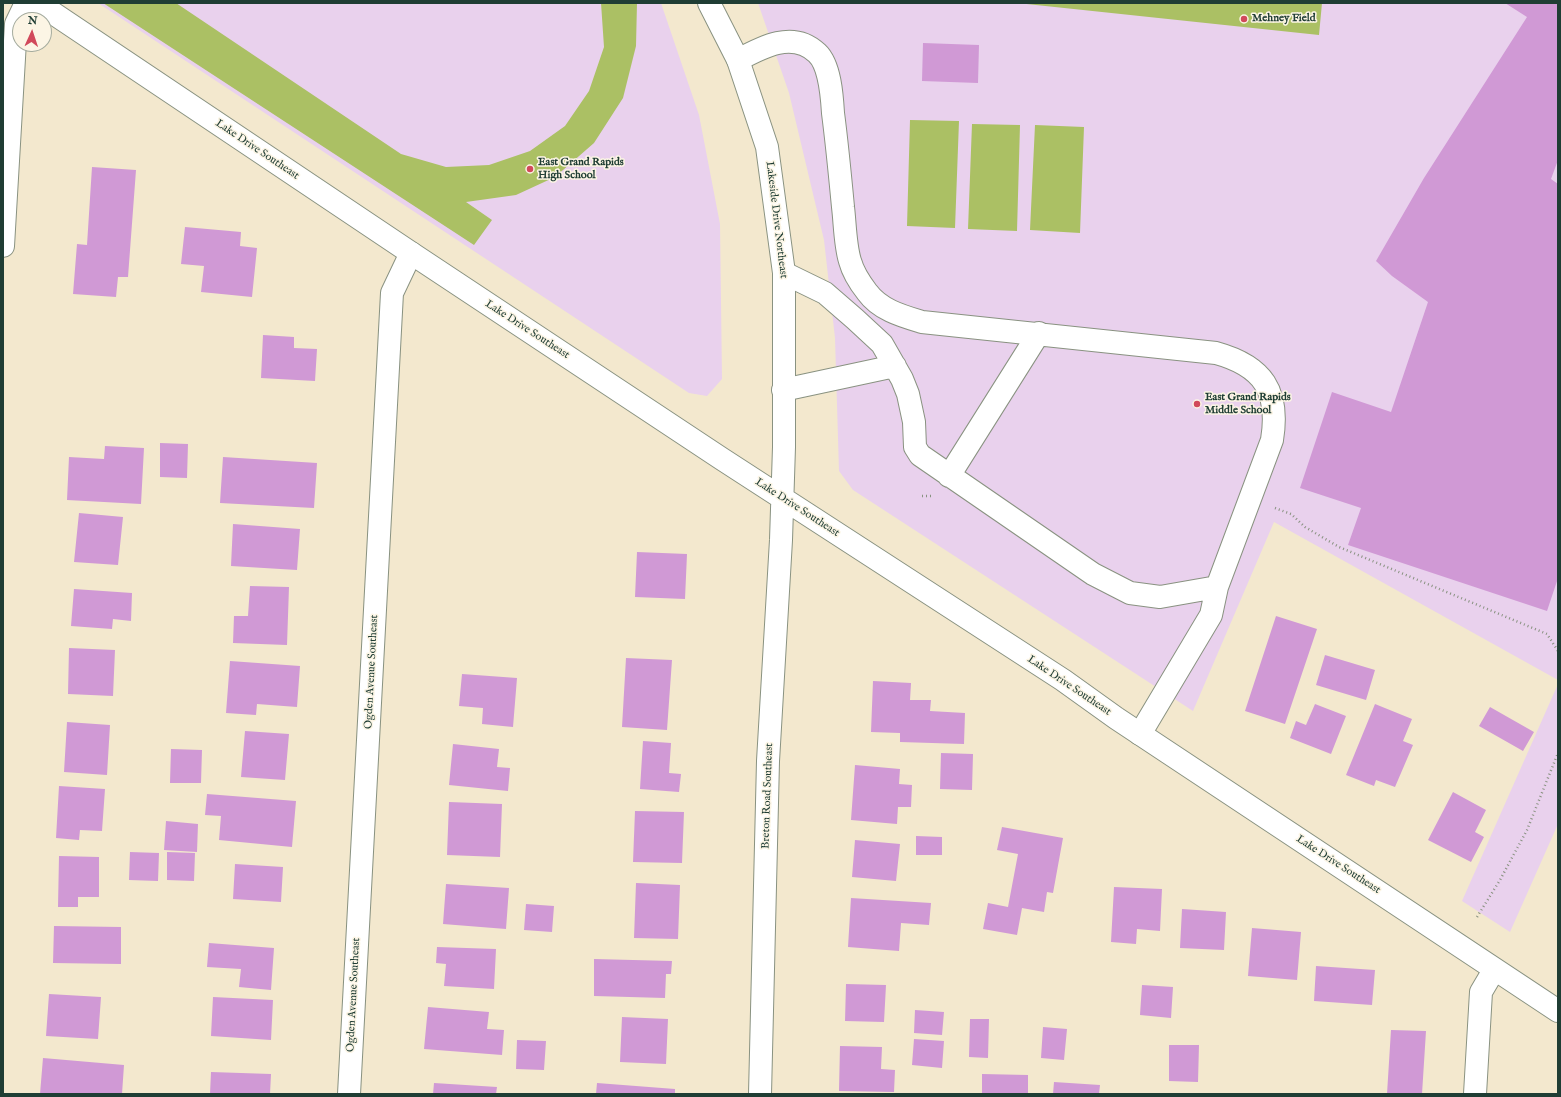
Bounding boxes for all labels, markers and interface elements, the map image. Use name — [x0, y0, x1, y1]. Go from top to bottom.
north arrow — [12, 12, 52, 52]
place label: Mehney Field — [1252, 12, 1316, 26]
text: N — [27, 14, 38, 28]
marker: Mehney Field — [1239, 14, 1249, 24]
street label: Lake Drive Southeast — [213, 117, 301, 183]
place label: East Grand Rapids High School — [538, 156, 624, 182]
street label: Lakeside Drive Northeast — [762, 161, 790, 279]
marker: East Grand Rapids High School — [525, 164, 535, 174]
street label: Lake Drive Southeast — [482, 298, 572, 362]
place label: East Grand Rapids Middle School — [1205, 391, 1291, 417]
marker: East Grand Rapids Middle School — [1192, 399, 1202, 409]
street label: Lake Drive Southeast — [752, 476, 842, 540]
street label: Ogden Avenue Southeast — [362, 614, 382, 730]
street label: Lake Drive Southeast — [1025, 653, 1113, 719]
street label: Breton Road Southeast — [760, 743, 776, 849]
street label: Lake Drive Southeast — [1293, 833, 1383, 897]
street label: Ogden Avenue Southeast — [344, 937, 364, 1053]

